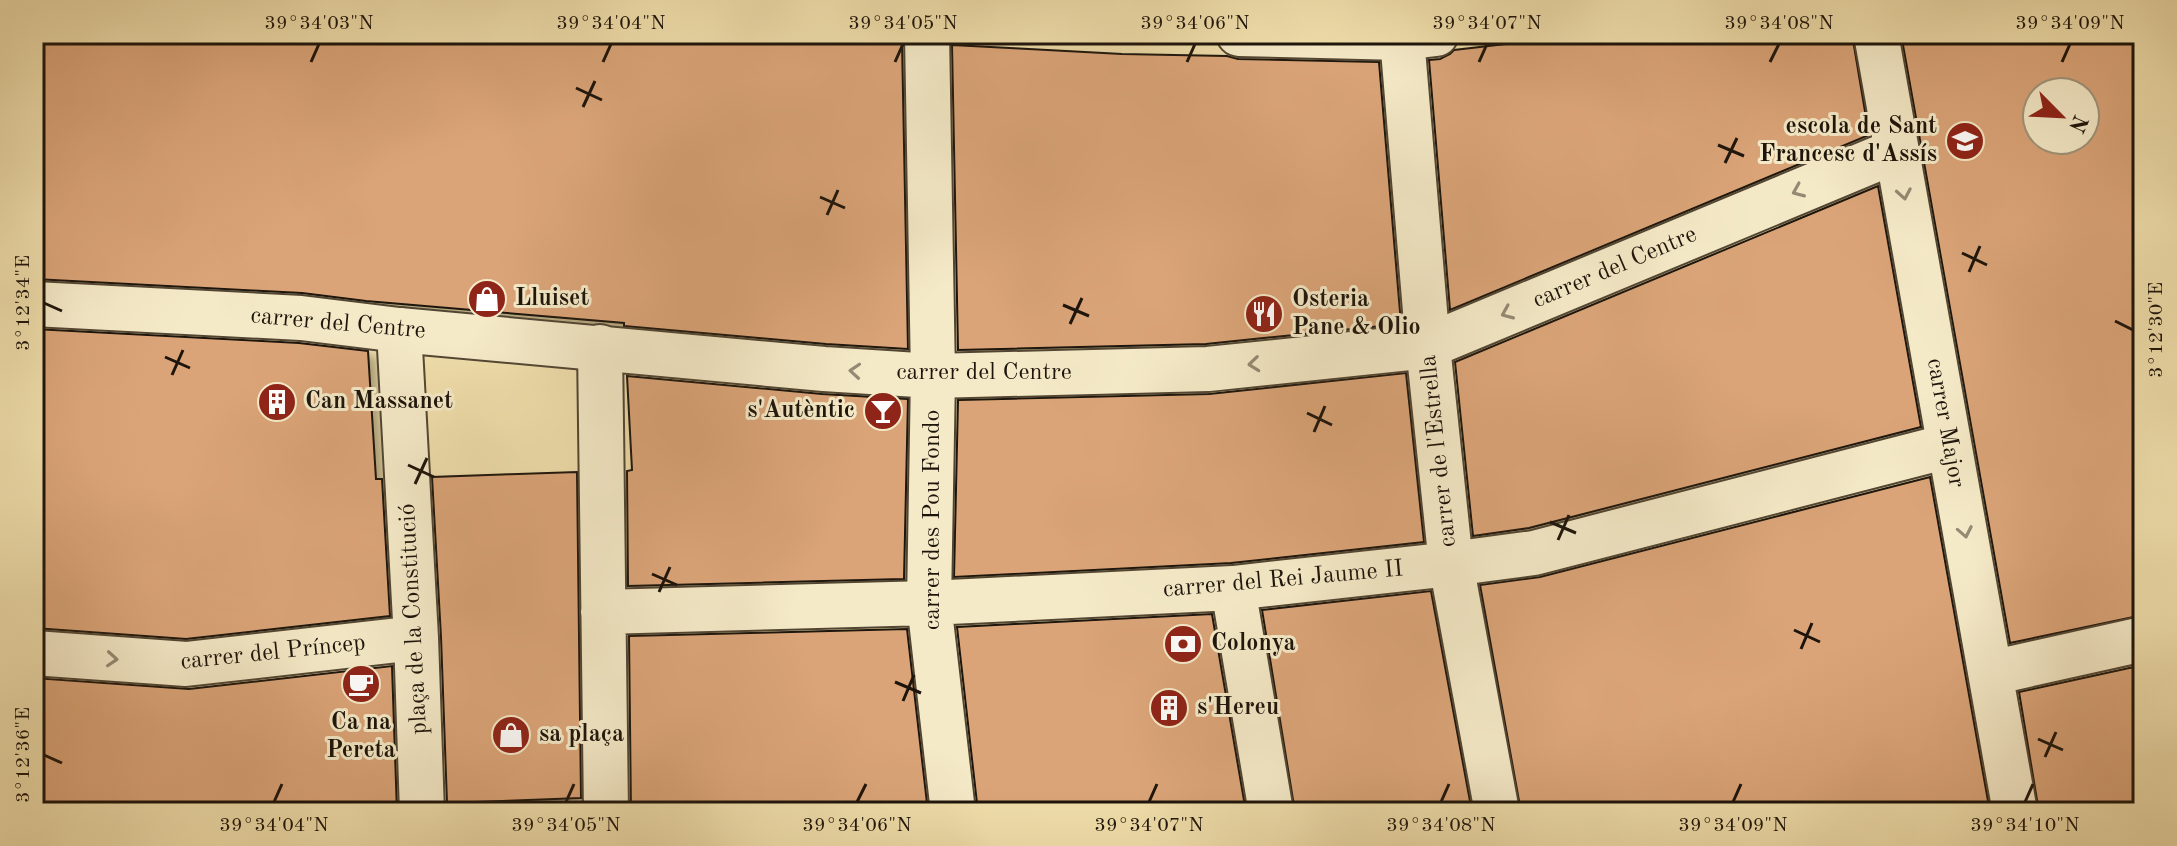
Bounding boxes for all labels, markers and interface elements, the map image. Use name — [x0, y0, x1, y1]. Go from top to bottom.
text: 39°34'03"N — [264, 14, 374, 34]
text: 39°34'04"N — [556, 14, 666, 34]
text: 39°34'05"N — [848, 14, 958, 34]
text: 39°34'06"N — [1140, 14, 1250, 34]
text: 39°34'07"N — [1432, 14, 1542, 34]
text: 39°34'08"N — [1724, 14, 1834, 34]
text: 39°34'09"N — [2015, 14, 2125, 34]
north arrow — [2021, 76, 2101, 156]
text: N — [2064, 111, 2091, 136]
place label: escola de Sant Francesc d'Assís — [1759, 115, 1937, 167]
school or university icon: escola de Sant Francesc d'Assís — [1944, 120, 1986, 162]
one-way arrow — [1792, 182, 1806, 198]
one-way arrow — [1894, 187, 1911, 200]
street label: carrer del Centre — [1529, 223, 1701, 313]
text: 3°12'34"E — [14, 255, 34, 351]
shop icon: Lluiset — [466, 278, 508, 320]
text: 3°12'30"E — [2147, 282, 2167, 378]
place label: Lluiset — [515, 287, 589, 311]
place label: Osteria Pane & Olio — [1292, 288, 1421, 340]
restaurant icon: Osteria Pane & Olio — [1243, 293, 1285, 335]
one-way arrow — [1500, 303, 1515, 319]
street label: carrer del Centre — [249, 304, 427, 344]
street label: carrer de l'Estrella — [1417, 354, 1461, 548]
one-way arrow — [1247, 355, 1260, 372]
street label: carrer Major — [1922, 356, 1968, 490]
street label: carrer del Centre — [896, 361, 1072, 385]
one-way arrow — [848, 363, 861, 380]
building icon: Can Massanet — [256, 381, 298, 423]
place label: Can Massanet — [305, 390, 453, 414]
bar icon: s'Autèntic — [862, 390, 904, 432]
place label: s'Autèntic — [747, 399, 855, 423]
street label: carrer des Pou Fondo — [921, 410, 945, 630]
street label: plaça de la Constitució — [396, 503, 432, 735]
one-way arrow — [1955, 525, 1972, 539]
street label: carrer del Rei Jaume II — [1162, 558, 1404, 602]
bank icon: Colonya — [1162, 623, 1204, 665]
street label: carrer del Príncep — [179, 631, 367, 675]
place label: Colonya — [1211, 632, 1296, 656]
one-way arrow — [106, 650, 119, 667]
cafe icon: Ca na Pereta — [340, 663, 382, 705]
building icon: s'Hereu — [1148, 687, 1190, 729]
place label: s'Hereu — [1197, 696, 1279, 720]
text: 3°12'36"E — [14, 707, 34, 803]
place label: Ca na Pereta — [326, 711, 396, 763]
shop icon: sa plaça — [490, 714, 532, 756]
place label: sa plaça — [539, 723, 624, 747]
text: 39°34'04"N — [219, 816, 329, 836]
text: 39°34'05"N — [511, 816, 621, 836]
text: 39°34'06"N — [802, 816, 912, 836]
text: 39°34'07"N — [1094, 816, 1204, 836]
text: 39°34'08"N — [1386, 816, 1496, 836]
text: 39°34'09"N — [1678, 816, 1788, 836]
text: 39°34'10"N — [1970, 816, 2080, 836]

